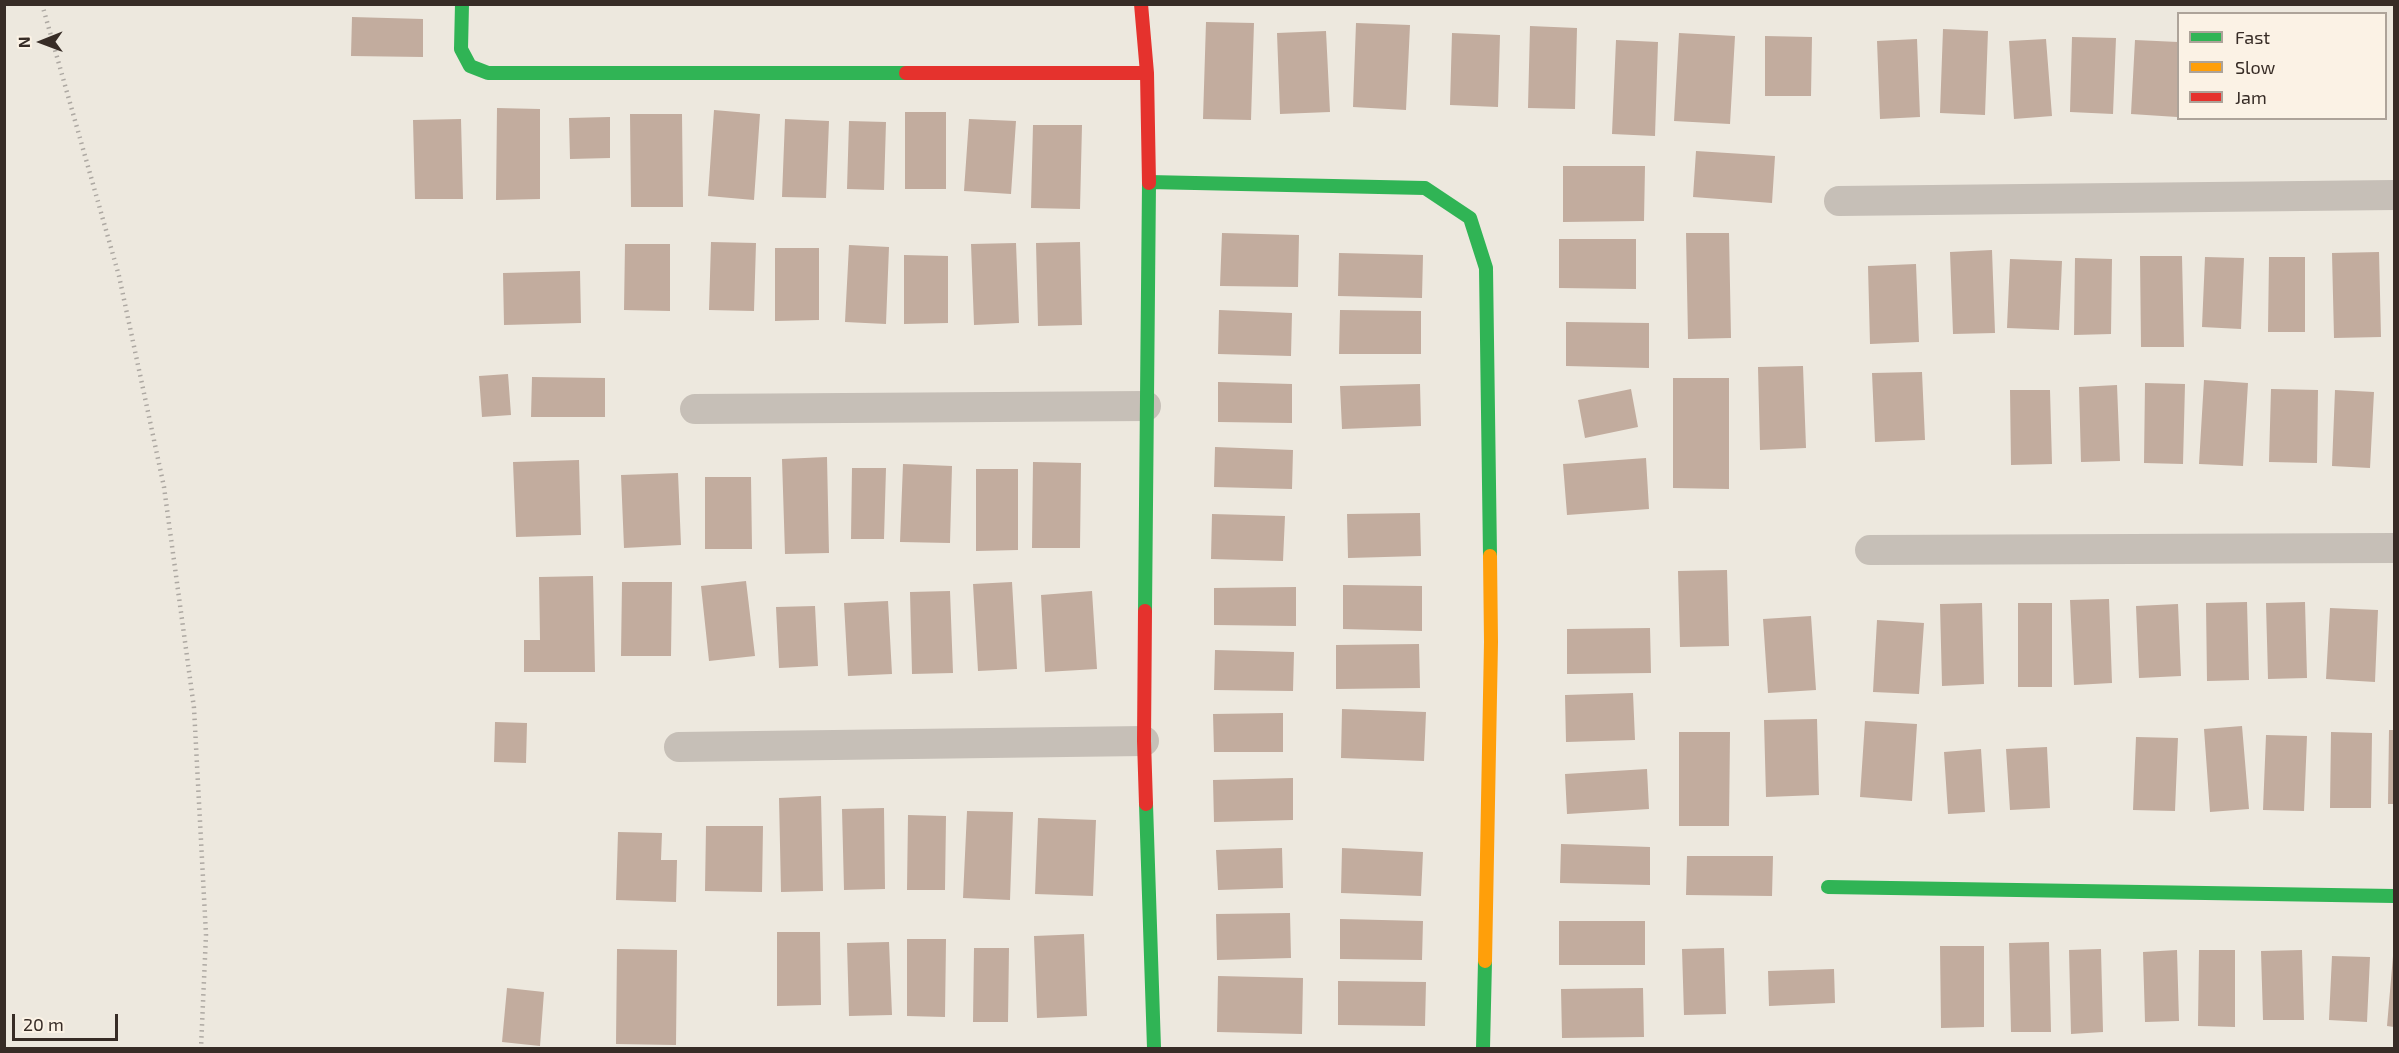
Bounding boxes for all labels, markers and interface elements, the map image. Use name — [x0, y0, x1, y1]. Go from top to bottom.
north arrow — [12, 12, 72, 72]
legend — [2177, 12, 2387, 120]
text: Fast — [2235, 26, 2270, 48]
text: N — [14, 36, 33, 48]
text: Slow — [2235, 56, 2275, 78]
text: Jam — [2235, 86, 2267, 108]
scale bar — [15, 1002, 122, 1040]
text: 20 m — [23, 1013, 64, 1035]

